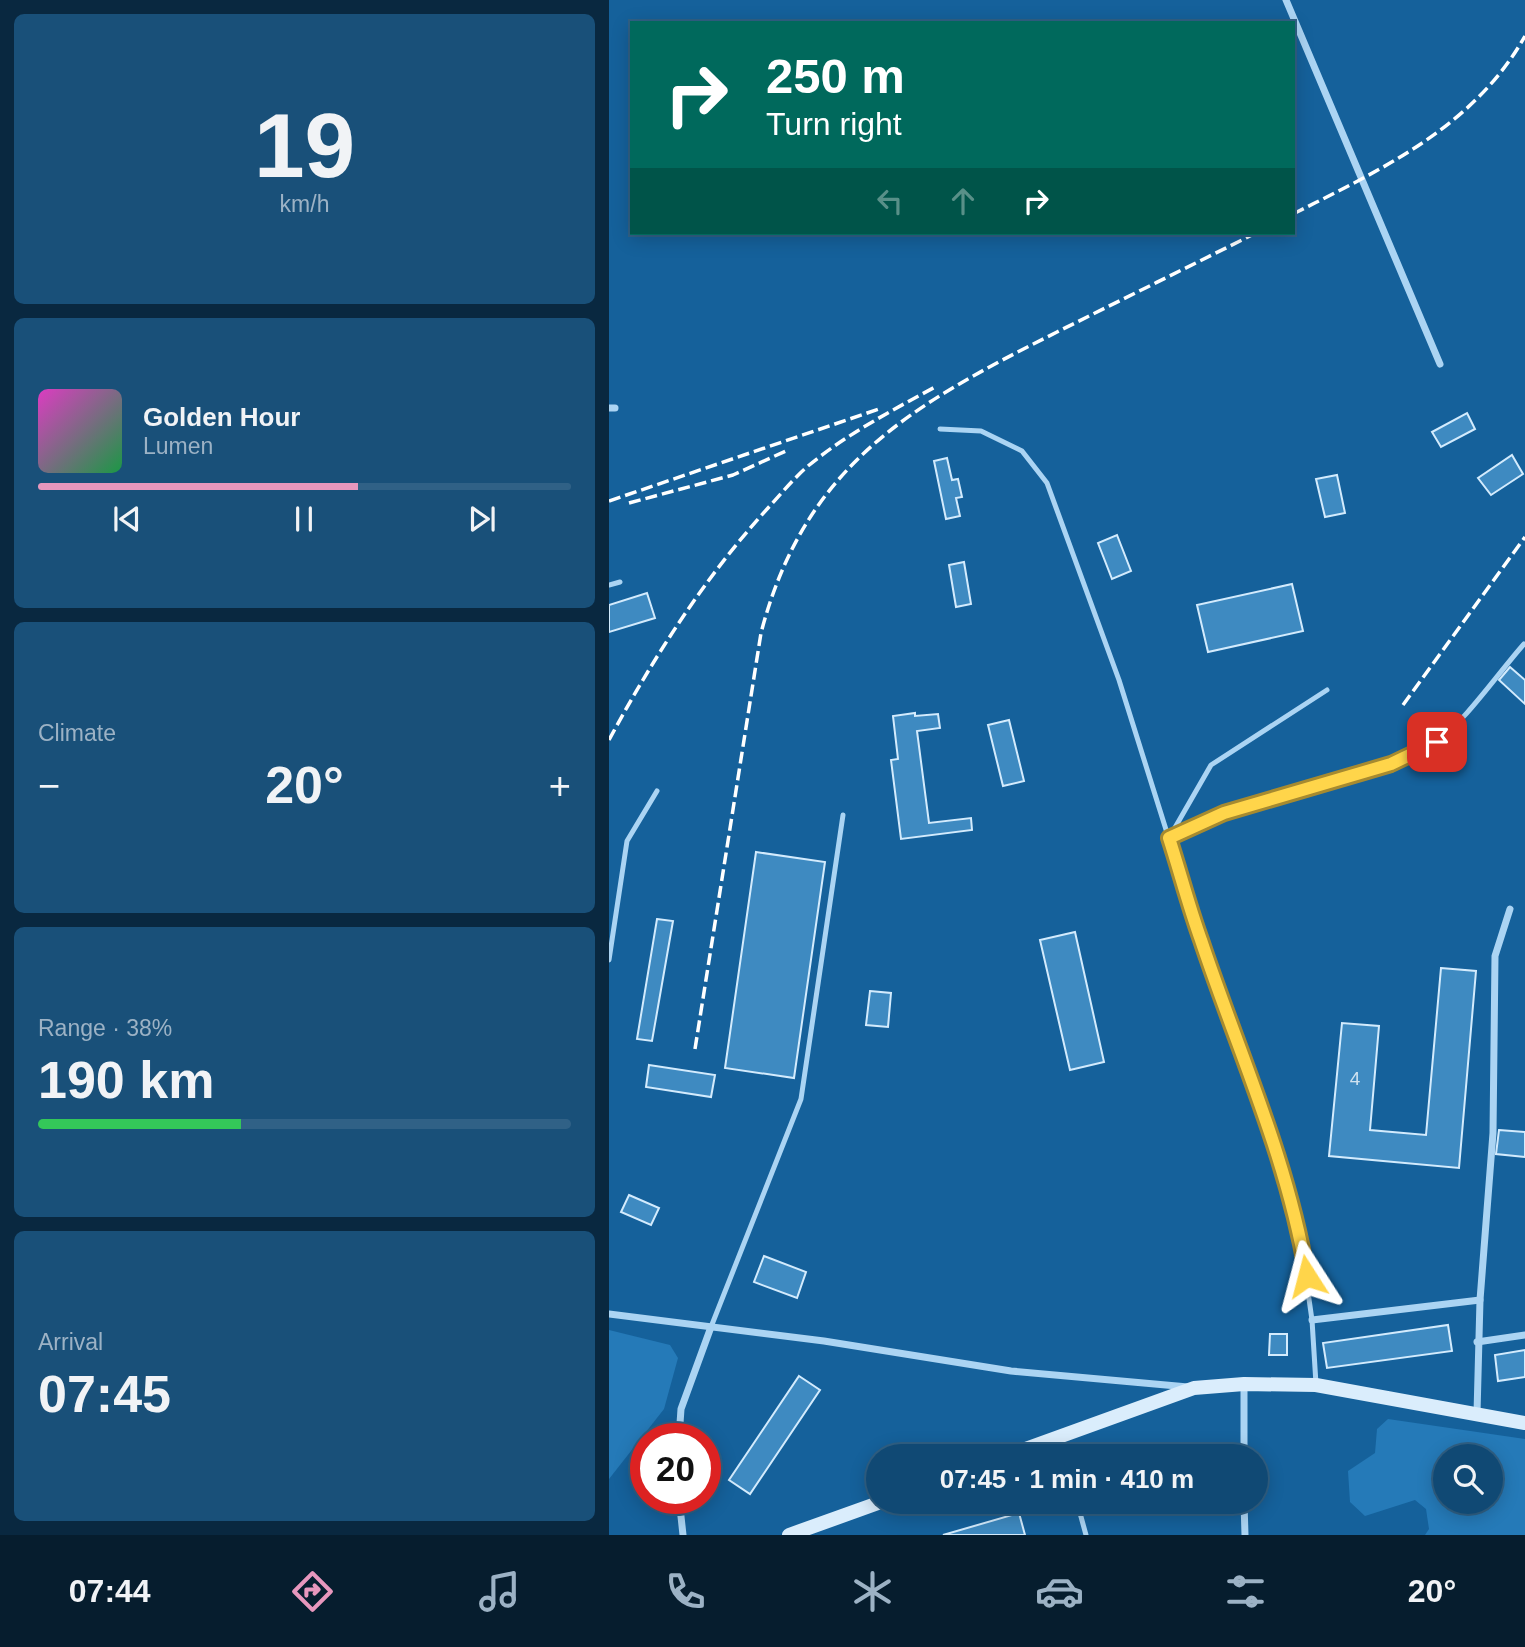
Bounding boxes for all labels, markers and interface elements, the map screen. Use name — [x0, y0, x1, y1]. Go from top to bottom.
icon: right — [651, 49, 742, 140]
text: 250 m — [766, 49, 905, 103]
text: 19 — [254, 95, 355, 196]
text: Turn right — [766, 106, 902, 142]
icon: left — [871, 182, 909, 220]
icon: ahead — [944, 182, 982, 220]
icon: right — [1017, 182, 1055, 220]
text: km/h — [280, 191, 329, 217]
text: Golden Hour — [143, 402, 300, 432]
text: Lumen — [143, 433, 213, 459]
icon: previous — [108, 500, 146, 538]
icon: pause — [285, 500, 323, 538]
icon: next — [463, 500, 501, 538]
pin — [1407, 712, 1467, 772]
text: Climate — [38, 720, 116, 746]
icon: arrive — [1418, 723, 1456, 761]
text: 20° — [265, 756, 344, 814]
text: − — [38, 765, 60, 807]
text: + — [549, 765, 571, 807]
text: Range · 38% — [38, 1015, 172, 1041]
text: 190 km — [38, 1051, 214, 1109]
house number: 4 — [1350, 1068, 1361, 1089]
position arrow — [1270, 1239, 1344, 1313]
text: Arrival — [38, 1329, 103, 1355]
text: 07:45 — [38, 1365, 171, 1423]
speed limit sign: 20 — [630, 1423, 721, 1514]
map controls — [1433, 1444, 1503, 1514]
button: search — [1433, 1444, 1503, 1514]
text: 07:45 · 1 min · 410 m — [940, 1464, 1194, 1494]
icon: directions — [288, 1567, 337, 1616]
icon: music — [475, 1567, 524, 1616]
icon: phone — [661, 1567, 710, 1616]
icon: climate — [848, 1567, 897, 1616]
icon: car — [1035, 1567, 1084, 1616]
icon: filters — [1221, 1567, 1270, 1616]
text: 07:44 — [69, 1573, 151, 1609]
text: 20° — [1408, 1573, 1456, 1609]

